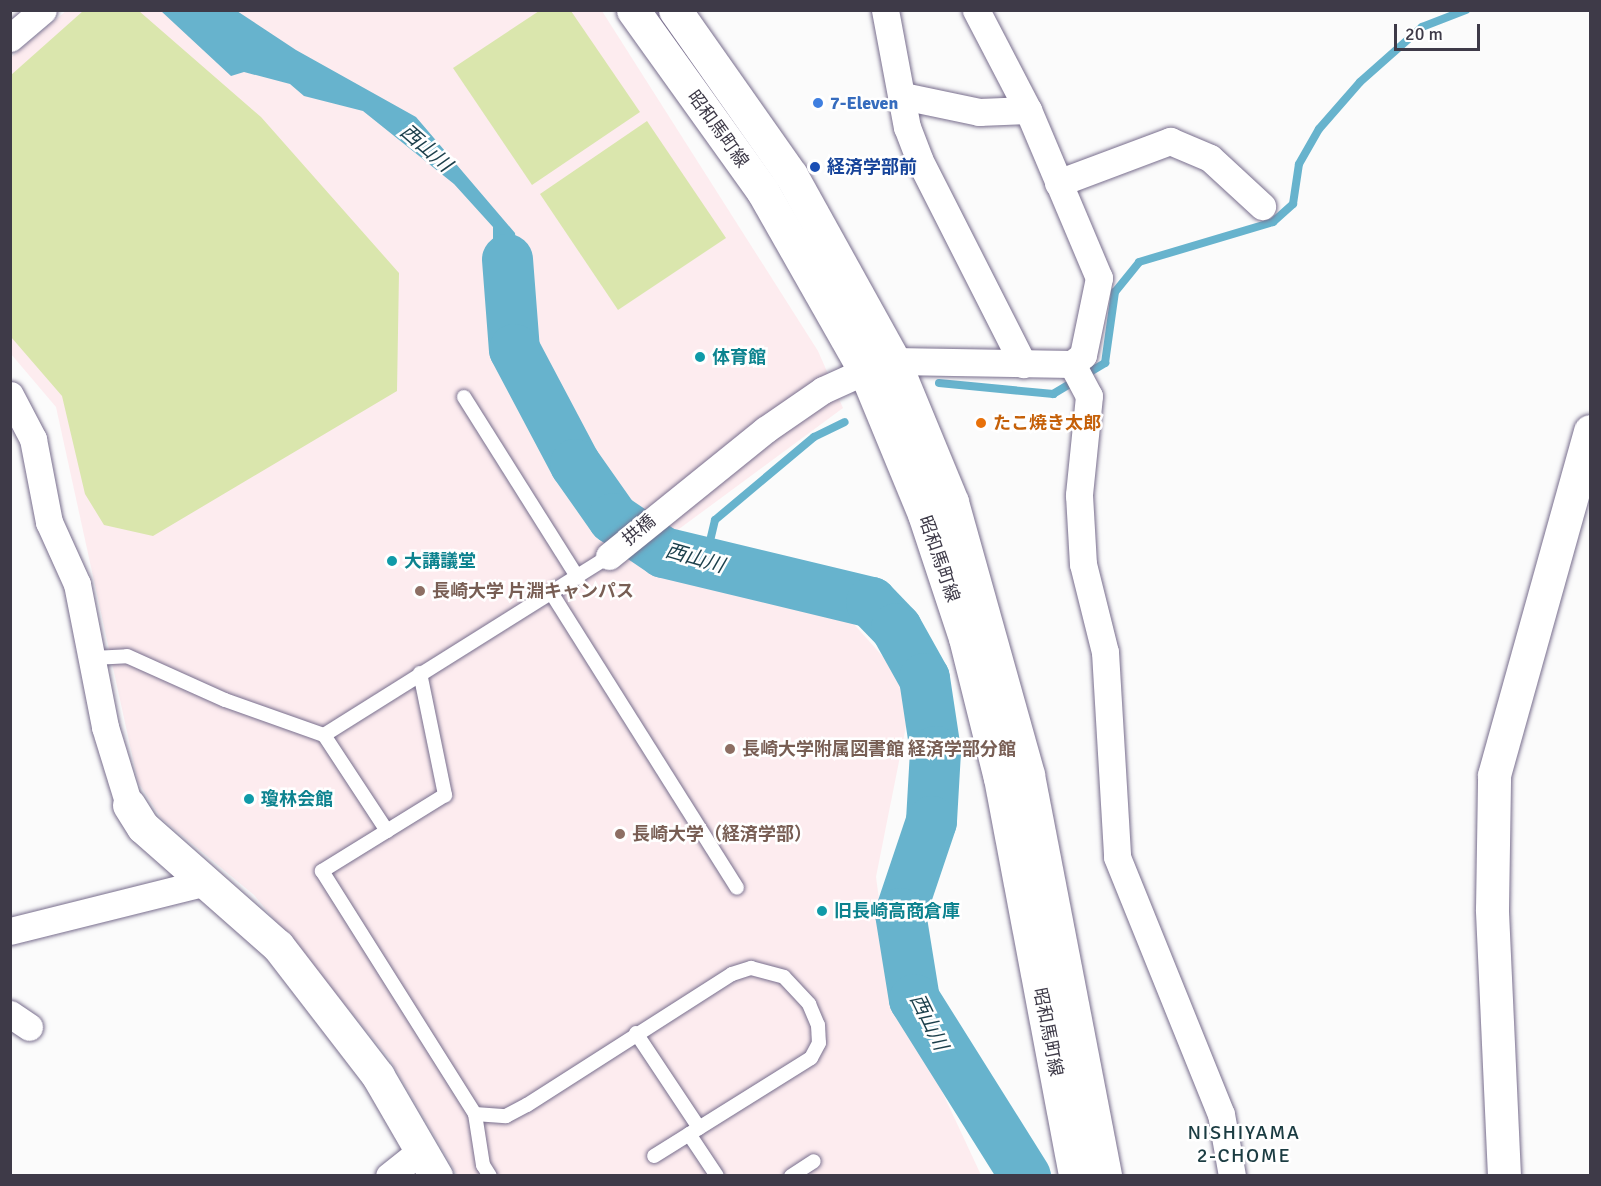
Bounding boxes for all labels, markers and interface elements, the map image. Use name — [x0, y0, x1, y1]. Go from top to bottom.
scale bar — [1397, 12, 1482, 50]
text: 20 m — [1405, 23, 1443, 45]
street label: 昭和馬町線 — [683, 86, 753, 172]
place label: 7-Eleven — [830, 92, 898, 114]
marker: 7-Eleven — [811, 96, 825, 110]
water label: 西山川 — [395, 119, 457, 177]
place label: 経済学部前 — [827, 156, 917, 178]
marker: 経済学部前 — [808, 160, 822, 174]
place label: 体育館 — [712, 346, 766, 368]
marker: 体育館 — [693, 350, 707, 364]
place label: たこ焼き太郎 — [993, 412, 1101, 434]
marker: たこ焼き太郎 — [974, 416, 988, 430]
street label: 拱橋 — [618, 510, 660, 550]
street label: 昭和馬町線 — [914, 513, 964, 605]
water label: 西山川 — [663, 538, 727, 578]
place label: 大講議堂 — [404, 550, 476, 572]
marker: 大講議堂 — [385, 554, 399, 568]
place label: 長崎大学 片淵キャンパス — [432, 580, 634, 602]
marker: 長崎大学 片淵キャンパス — [413, 584, 427, 598]
place label: 長崎大学附属図書館 経済学部分館 — [742, 738, 1016, 760]
marker: 長崎大学附属図書館 経済学部分館 — [723, 742, 737, 756]
place label: 瓊林会館 — [261, 788, 333, 810]
marker: 瓊林会館 — [242, 792, 256, 806]
place label: 長崎大学（経済学部） — [632, 823, 812, 845]
marker: 長崎大学（経済学部） — [613, 827, 627, 841]
place label: 旧長崎高商倉庫 — [834, 900, 960, 922]
marker: 旧長崎高商倉庫 — [815, 904, 829, 918]
street label: 昭和馬町線 — [1029, 986, 1067, 1078]
water label: 西山川 — [905, 990, 953, 1054]
district label: NISHIYAMA 2-CHOME — [1187, 1120, 1301, 1167]

